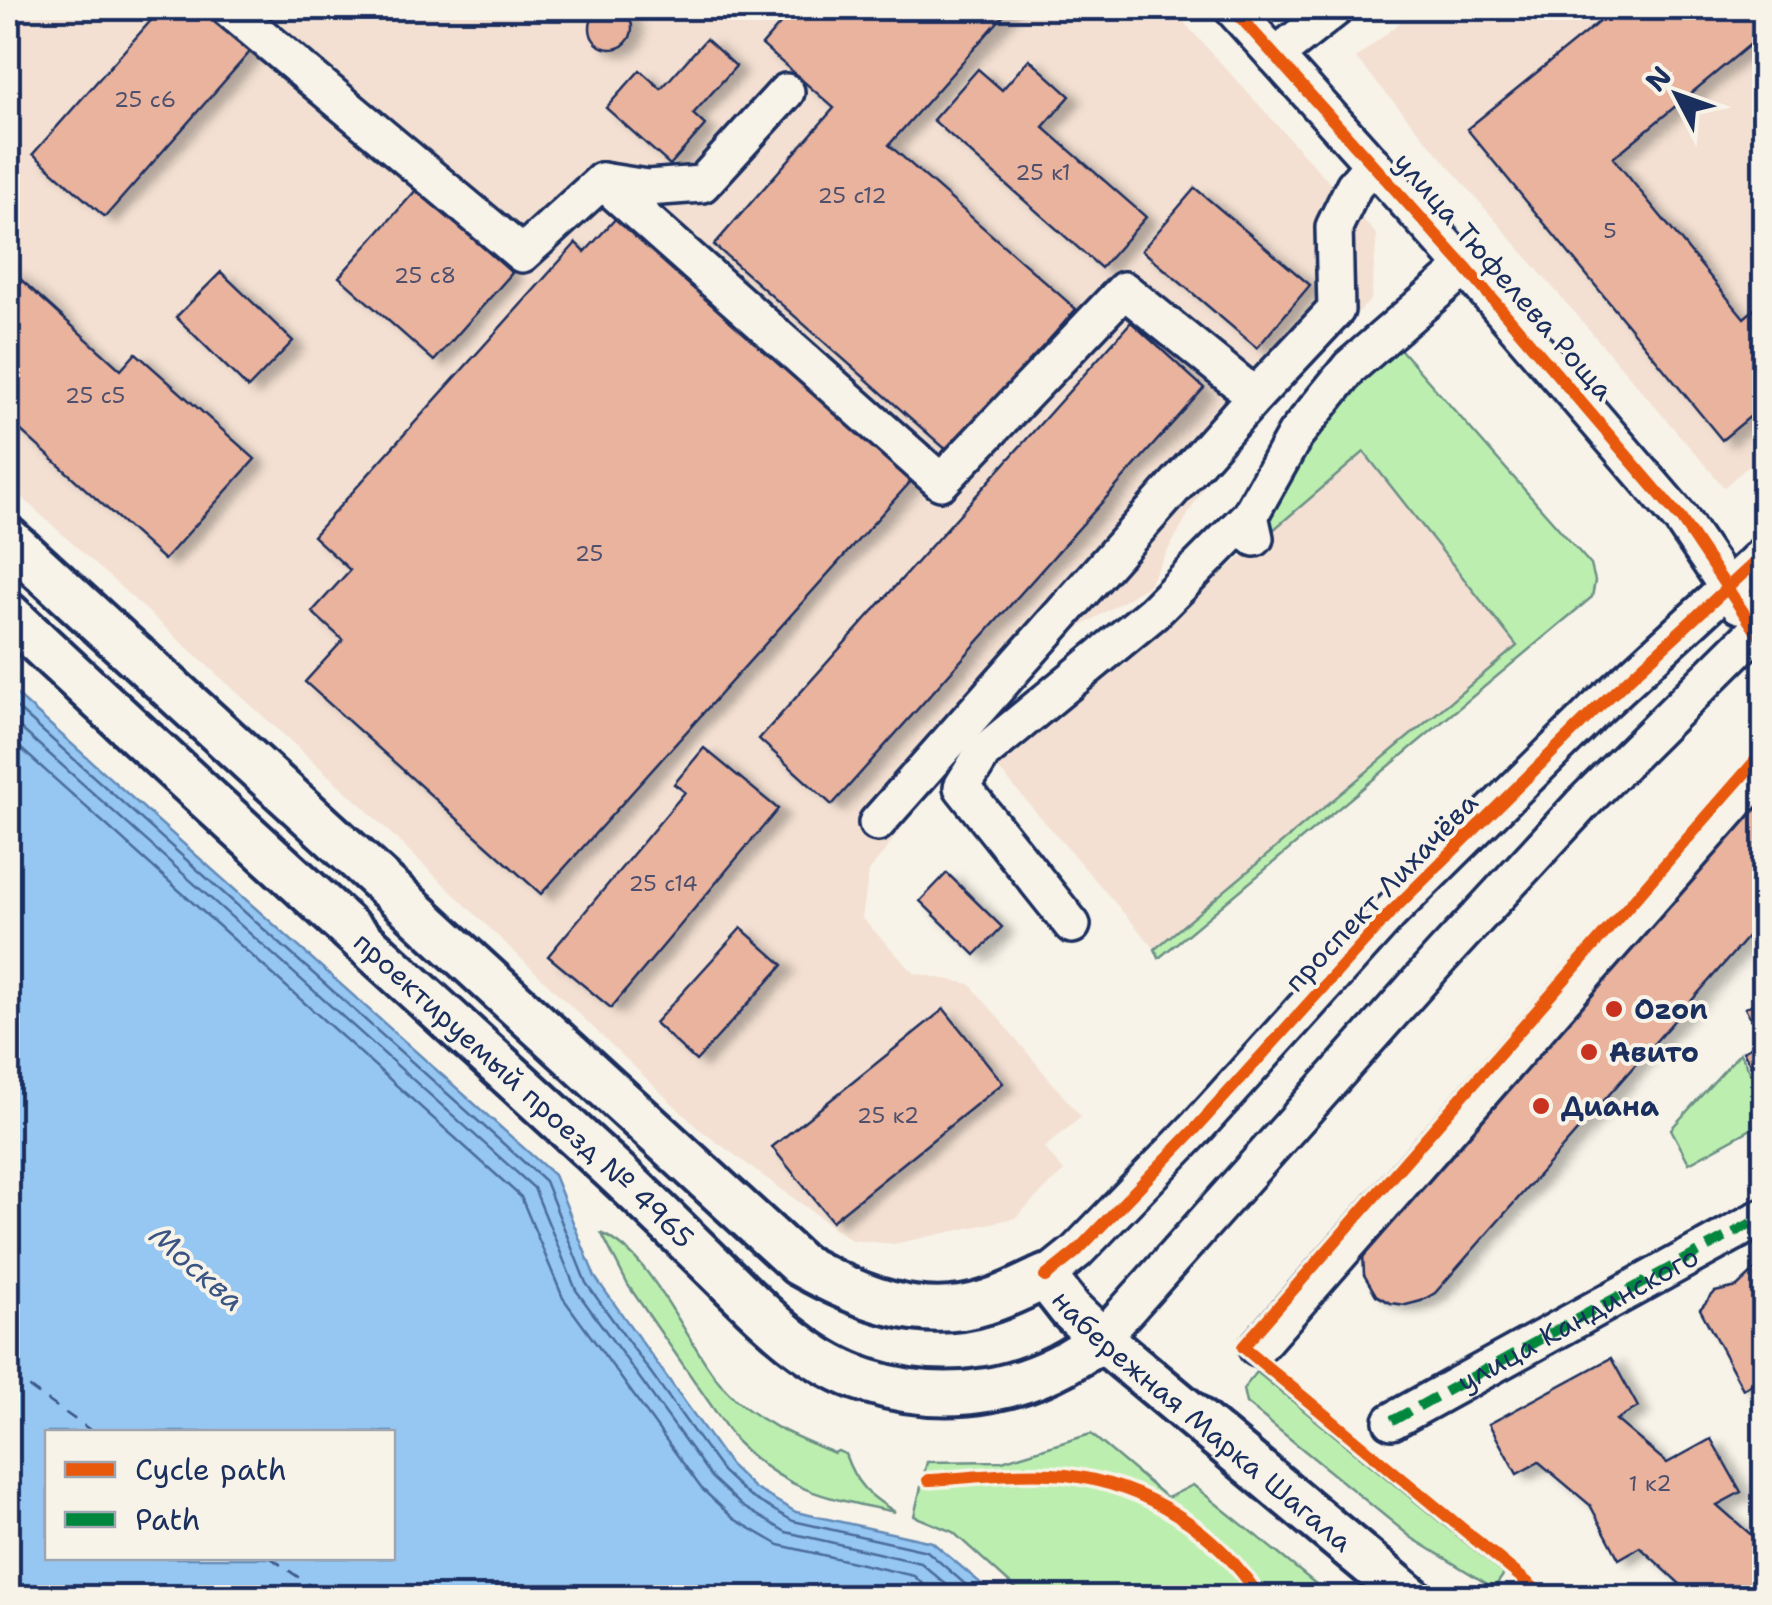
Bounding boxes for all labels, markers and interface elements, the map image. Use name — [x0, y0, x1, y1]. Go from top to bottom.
north arrow — [1627, 45, 1727, 145]
text: N — [1637, 58, 1680, 99]
house number: 25 с6 — [114, 85, 176, 114]
street label: улица Тюфелева Роща — [1386, 144, 1622, 408]
house number: 25 к1 — [1015, 158, 1071, 187]
house number: 25 с12 — [817, 181, 887, 210]
house number: 5 — [1603, 216, 1617, 245]
house number: 25 с8 — [394, 261, 456, 290]
house number: 25 с5 — [65, 381, 125, 410]
house number: 25 — [575, 539, 603, 568]
street label: проспект Лихачёва — [1276, 784, 1486, 1000]
house number: 25 с14 — [628, 869, 698, 898]
street label: проектируемый проезд № 4965 — [346, 923, 703, 1257]
place label: Ozon — [1634, 990, 1708, 1028]
marker: Ozon — [1603, 998, 1625, 1020]
place label: Авито — [1609, 1033, 1699, 1071]
marker: Авито — [1578, 1041, 1600, 1063]
place label: Диана — [1561, 1087, 1659, 1125]
marker: Диана — [1530, 1095, 1552, 1117]
house number: 25 к2 — [857, 1101, 919, 1130]
water label: Москва — [141, 1215, 253, 1321]
street label: улица Кандинского — [1450, 1237, 1705, 1401]
street label: набережная Марка Шагала — [1043, 1282, 1361, 1560]
legend — [45, 1430, 395, 1560]
text: Cycle path — [135, 1449, 287, 1490]
house number: 1 к2 — [1628, 1469, 1672, 1498]
text: Path — [135, 1499, 201, 1540]

